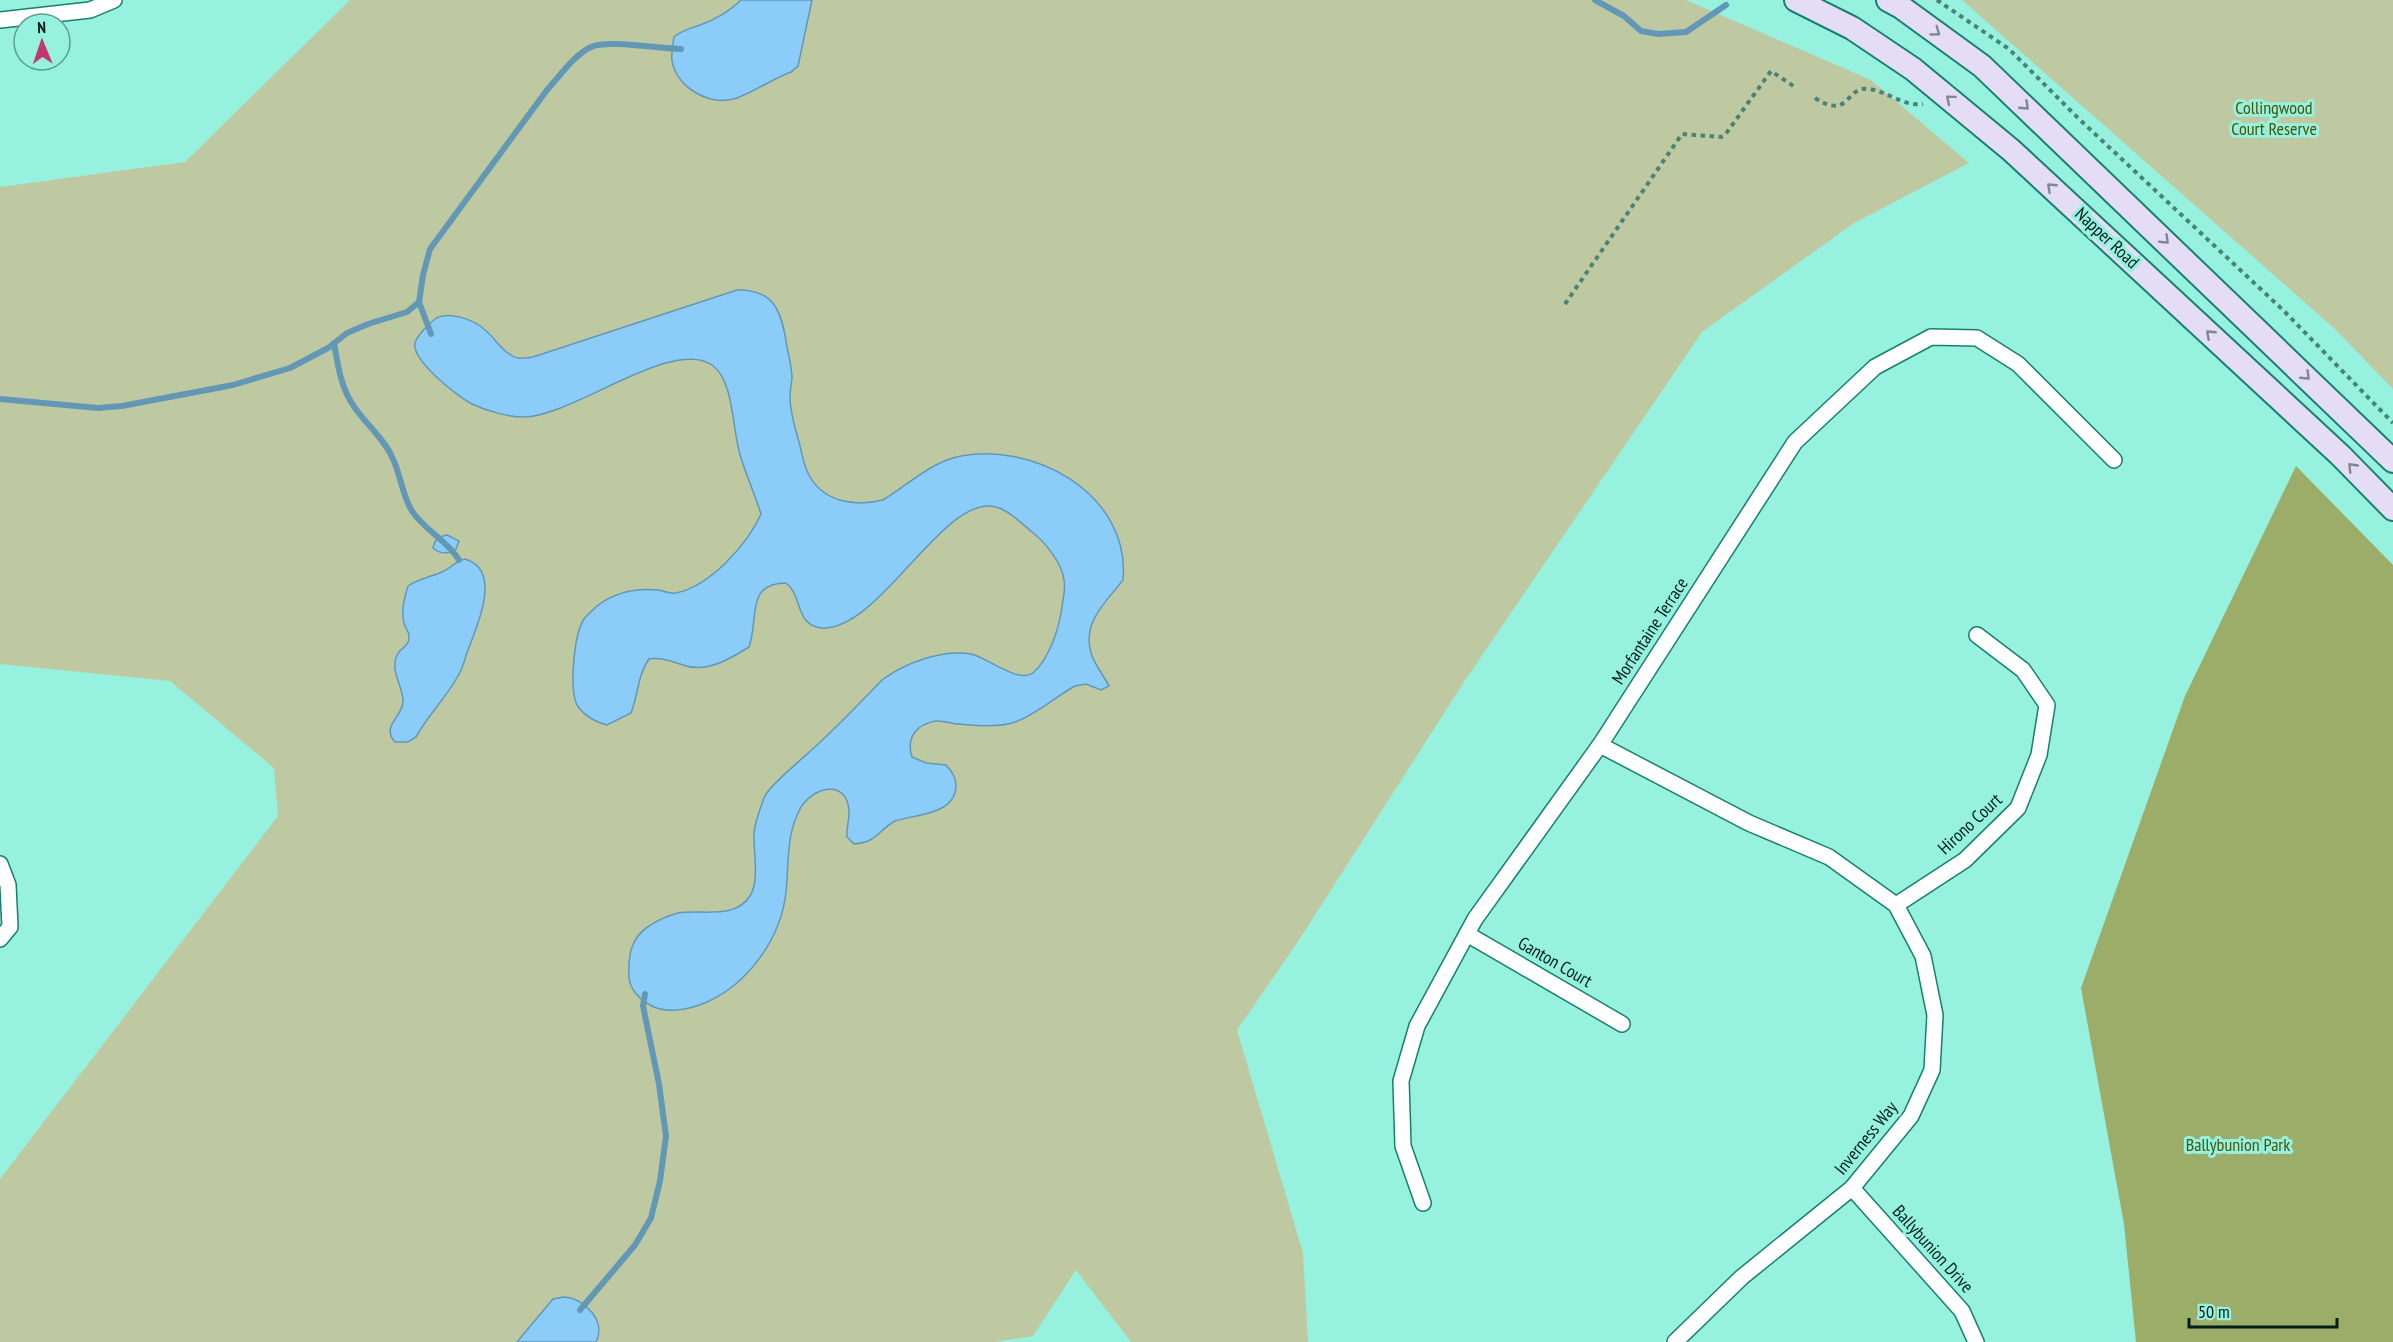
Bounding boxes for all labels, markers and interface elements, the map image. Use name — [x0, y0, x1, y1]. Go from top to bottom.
north arrow — [12, 12, 72, 72]
text: N — [37, 17, 46, 37]
one-way arrow — [1929, 25, 1940, 36]
one-way arrow — [1946, 95, 1957, 106]
park label: Collingwood Court Reserve — [2231, 96, 2317, 140]
one-way arrow — [2017, 98, 2028, 109]
one-way arrow — [2048, 183, 2058, 194]
street label: Napper Road — [2070, 202, 2144, 273]
one-way arrow — [2158, 233, 2169, 244]
one-way arrow — [2206, 330, 2216, 341]
one-way arrow — [2299, 368, 2310, 379]
one-way arrow — [2348, 464, 2359, 474]
street label: Morfantaine Terrace — [1606, 573, 1693, 689]
street label: Hirono Court — [1933, 788, 2007, 859]
street label: Ganton Court — [1514, 931, 1597, 992]
street label: Inverness Way — [1829, 1096, 1902, 1179]
park label: Ballybunion Park — [2186, 1133, 2290, 1156]
street label: Ballybunion Drive — [1888, 1200, 1979, 1297]
scale bar — [2189, 1291, 2338, 1329]
text: 50 m — [2198, 1300, 2230, 1323]

